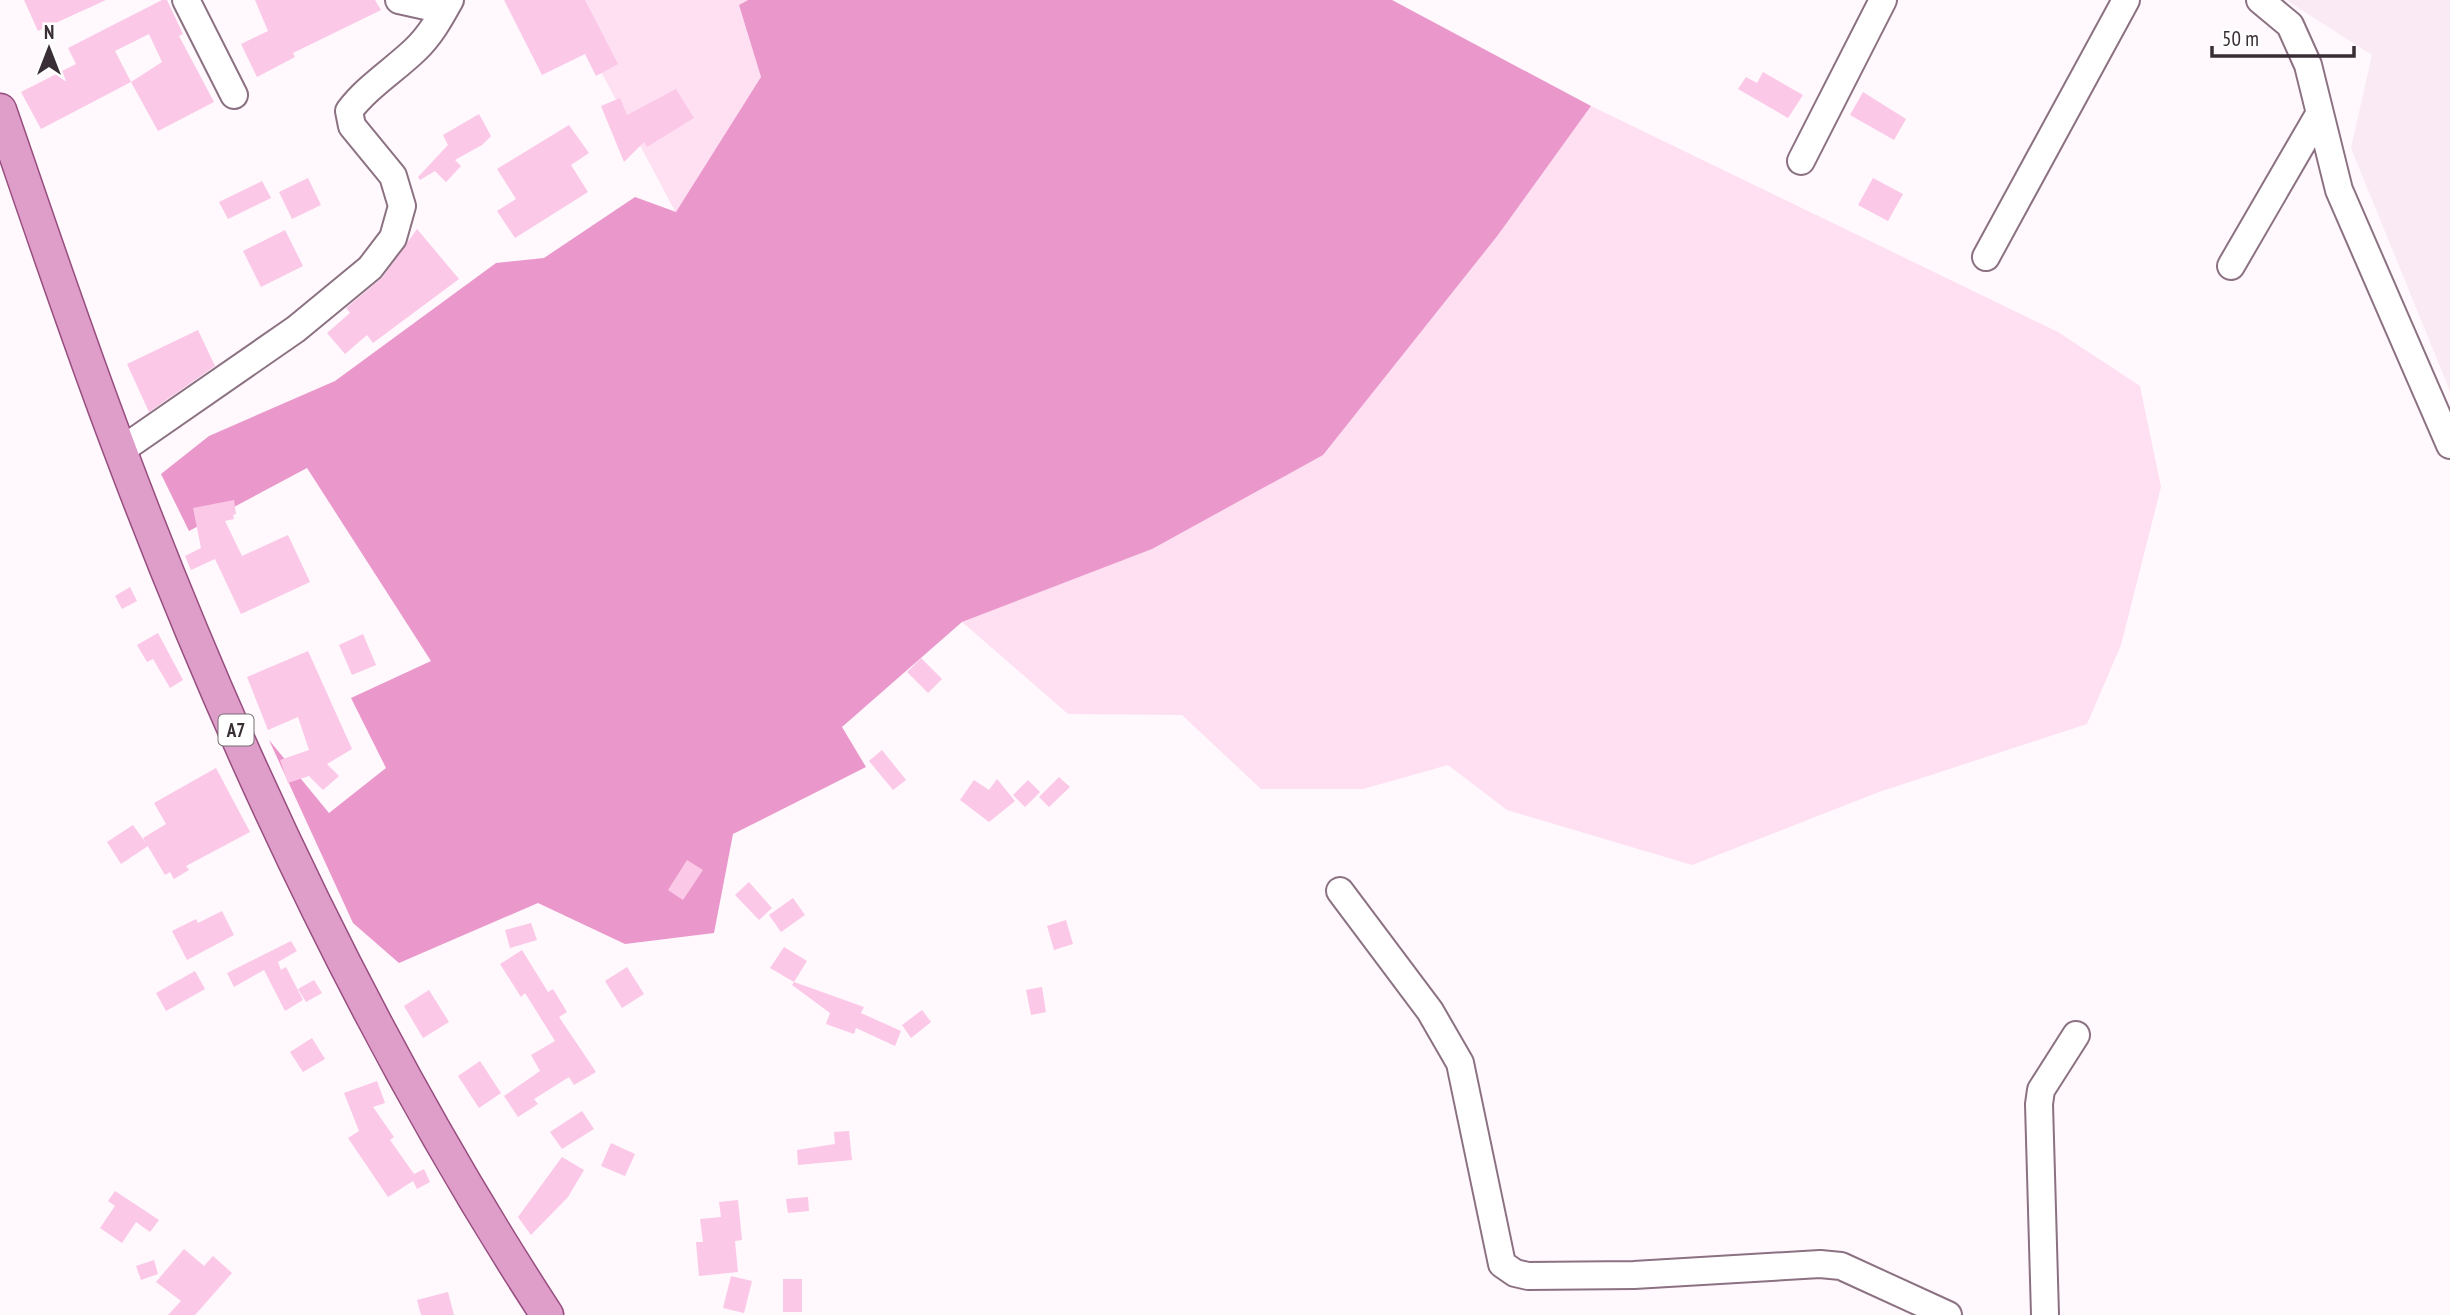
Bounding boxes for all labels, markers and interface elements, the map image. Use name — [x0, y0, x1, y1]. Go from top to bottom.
north arrow — [14, 14, 84, 84]
scale bar — [2212, 14, 2354, 58]
text: N — [44, 20, 54, 44]
text: 50 m — [2222, 25, 2259, 52]
road number: A7 — [218, 715, 254, 746]

